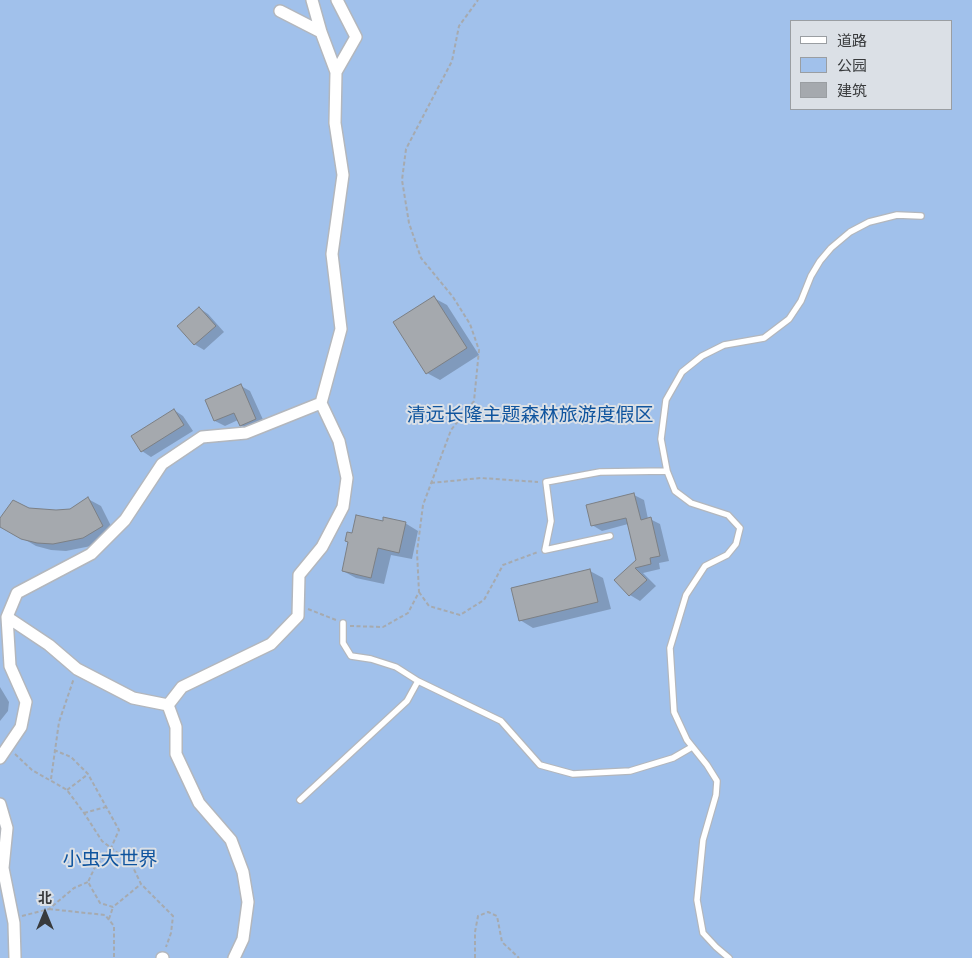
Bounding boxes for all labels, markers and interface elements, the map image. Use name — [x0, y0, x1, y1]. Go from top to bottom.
legend — [790, 20, 952, 110]
text: 道路 — [837, 31, 867, 50]
text: 公园 — [837, 56, 867, 75]
text: 建筑 — [837, 81, 867, 100]
park label: 清远长隆主题森林旅游度假区 — [407, 405, 653, 427]
park label: 小虫大世界 — [63, 849, 157, 871]
north arrow — [20, 888, 70, 938]
text: 北 — [38, 889, 52, 907]

